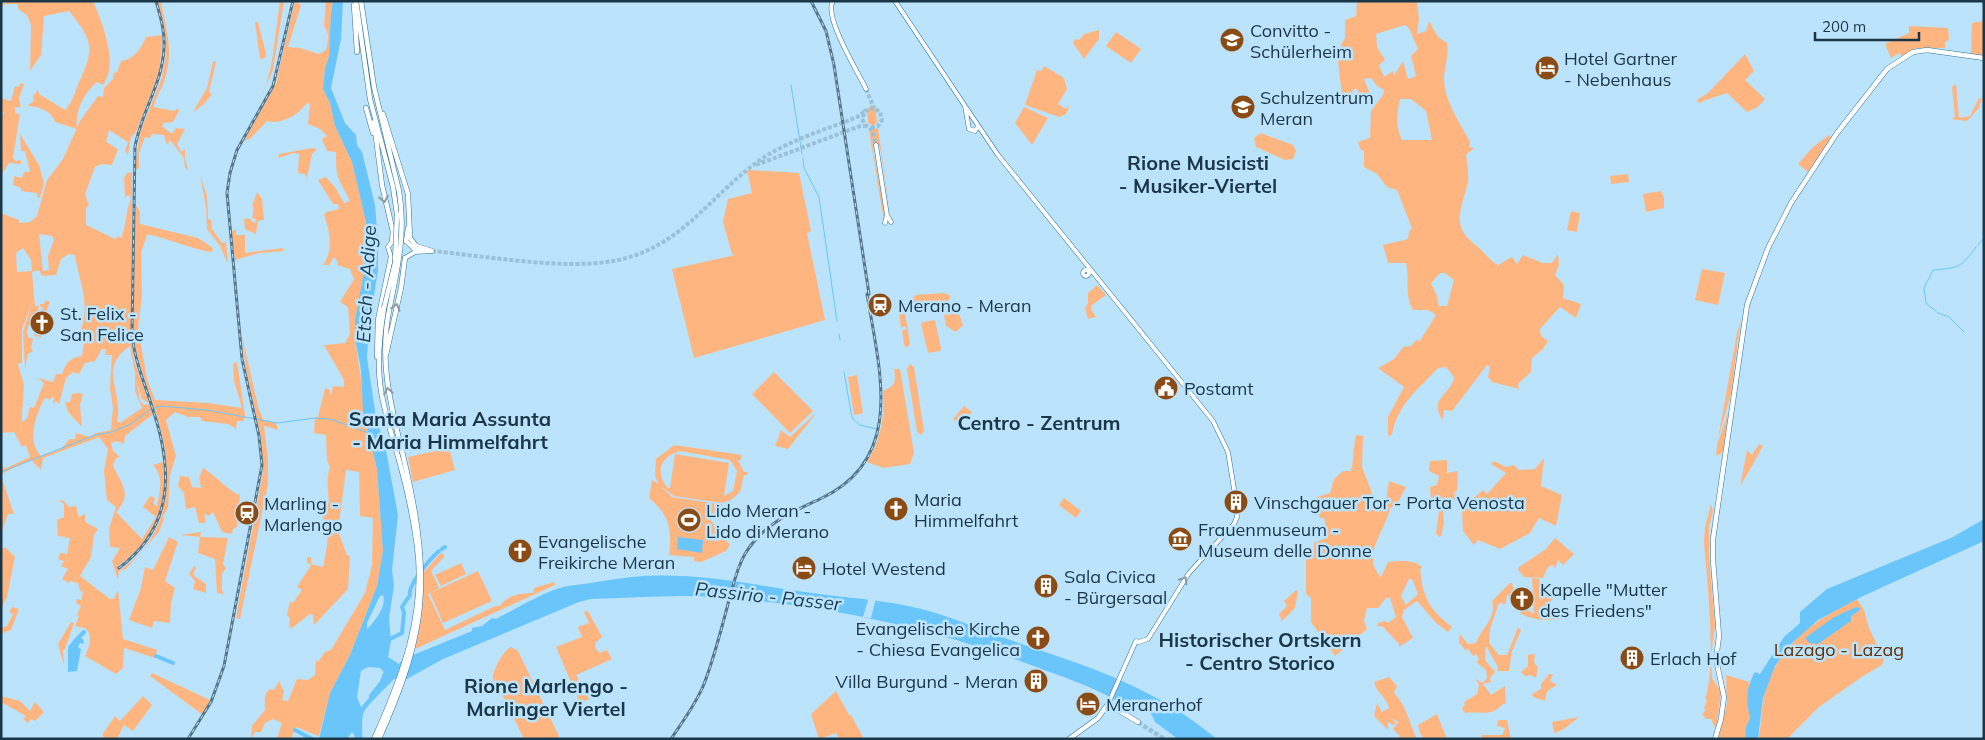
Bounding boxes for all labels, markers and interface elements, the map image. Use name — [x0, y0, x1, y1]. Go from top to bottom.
scale bar — [1815, 10, 1919, 42]
text: 200 m — [1822, 17, 1866, 36]
place label: Convitto - Schülerheim — [1250, 19, 1352, 63]
school or university icon: Convitto - Schülerheim — [1219, 27, 1245, 53]
place label: Hotel Gartner - Nebenhaus — [1564, 47, 1678, 91]
hotel icon: Hotel Gartner - Nebenhaus — [1534, 55, 1560, 81]
place label: Schulzentrum Meran — [1260, 86, 1374, 130]
school or university icon: Schulzentrum Meran — [1230, 94, 1256, 120]
district label: Rione Musicisti - Musiker-Viertel — [1119, 150, 1277, 198]
one-way arrow — [379, 194, 389, 203]
water label: Etsch - Adige — [351, 225, 381, 343]
station icon: Merano - Meran — [867, 292, 893, 318]
place label: Merano - Meran — [898, 294, 1031, 317]
place label: St. Felix - San Felice — [60, 302, 144, 346]
one-way arrow — [391, 304, 401, 312]
church icon: St. Felix - San Felice — [29, 310, 55, 336]
public building icon: Postamt — [1153, 375, 1179, 401]
place label: Postamt — [1184, 377, 1254, 400]
one-way arrow — [383, 386, 393, 395]
district label: Santa Maria Assunta - Maria Himmelfahrt — [349, 406, 551, 454]
district label: Centro - Zentrum — [957, 410, 1121, 435]
place label: Maria Himmelfahrt — [914, 488, 1018, 532]
building icon: Vinschgauer Tor - Porta Venosta — [1223, 489, 1249, 515]
place label: Vinschgauer Tor - Porta Venosta — [1254, 491, 1525, 514]
place label: Marling - Marlengo — [264, 492, 343, 536]
church icon: Maria Himmelfahrt — [883, 496, 909, 522]
place label: Lido Meran - Lido di Merano — [706, 499, 829, 543]
station icon: Marling - Marlengo — [234, 500, 260, 526]
sports icon: Lido Meran - Lido di Merano — [676, 507, 702, 533]
place label: Frauenmuseum - Museum delle Donne — [1198, 518, 1372, 562]
museum icon: Frauenmuseum - Museum delle Donne — [1167, 526, 1193, 552]
place label: Evangelische Freikirche Meran — [538, 530, 675, 574]
church icon: Evangelische Freikirche Meran — [507, 538, 533, 564]
hotel icon: Hotel Westend — [791, 555, 817, 581]
place label: Hotel Westend — [822, 557, 946, 580]
place label: Sala Civica - Bürgersaal — [1064, 565, 1167, 609]
building icon: Sala Civica - Bürgersaal — [1033, 573, 1059, 599]
water label: Passirio - Passer — [694, 576, 843, 616]
one-way arrow — [1178, 576, 1187, 586]
place label: Kapelle "Mutter des Friedens" — [1540, 578, 1668, 622]
church icon: Kapelle "Mutter des Friedens" — [1509, 586, 1535, 612]
place label: Evangelische Kirche - Chiesa Evangelica — [855, 617, 1020, 661]
church icon: Evangelische Kirche - Chiesa Evangelica — [1025, 625, 1051, 651]
district label: Historischer Ortskern - Centro Storico — [1159, 627, 1361, 675]
park label: Lazago - Lazag — [1774, 638, 1904, 661]
building icon: Erlach Hof — [1619, 645, 1645, 671]
place label: Erlach Hof — [1650, 647, 1737, 670]
building icon: Villa Burgund - Meran — [1023, 668, 1049, 694]
place label: Villa Burgund - Meran — [835, 670, 1018, 693]
district label: Rione Marlengo - Marlinger Viertel — [464, 673, 628, 721]
hotel icon: Meranerhof — [1075, 691, 1101, 717]
place label: Meranerhof — [1106, 693, 1203, 716]

